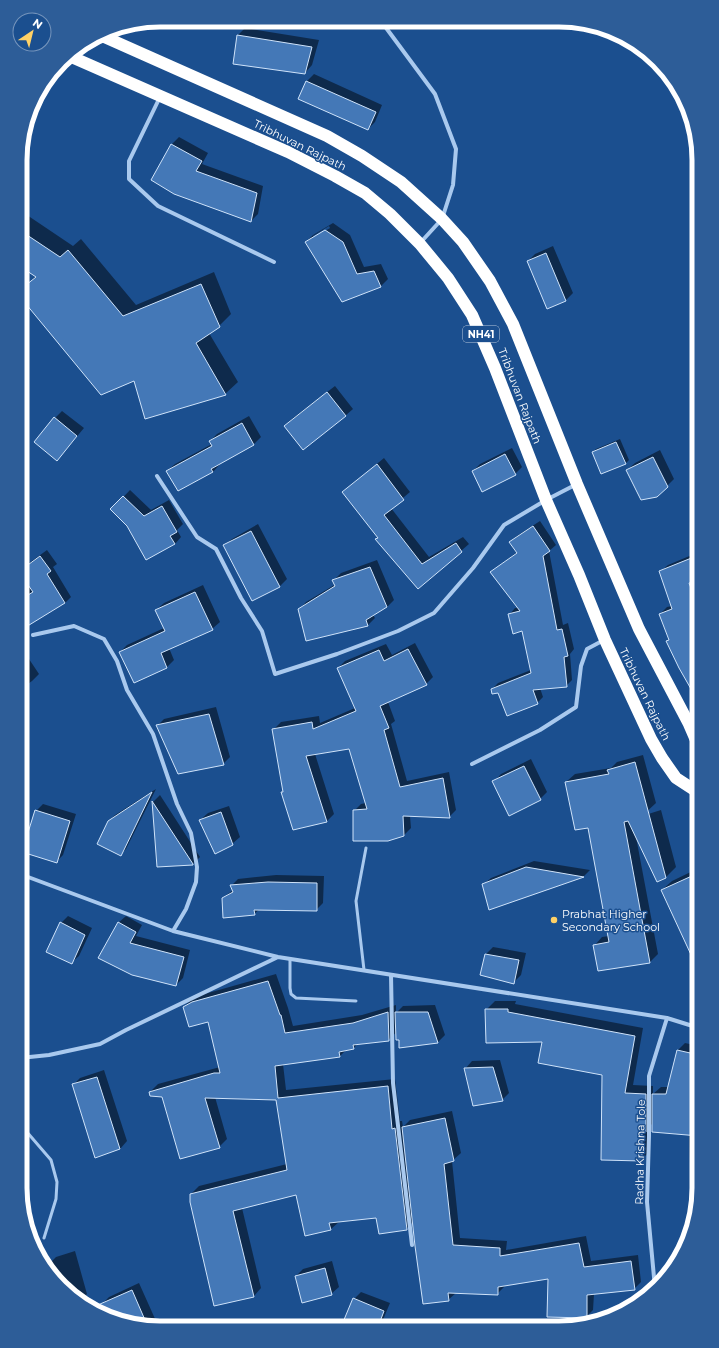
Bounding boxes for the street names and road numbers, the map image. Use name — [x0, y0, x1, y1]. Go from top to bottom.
street label: Tribhuvan Rajpath — [251, 116, 349, 174]
road number: NH41 — [463, 326, 499, 342]
street label: Tribhuvan Rajpath — [495, 346, 545, 446]
street label: Tribhuvan Rajpath — [616, 645, 674, 743]
street label: Radha Krishna Tole — [632, 1099, 648, 1205]

